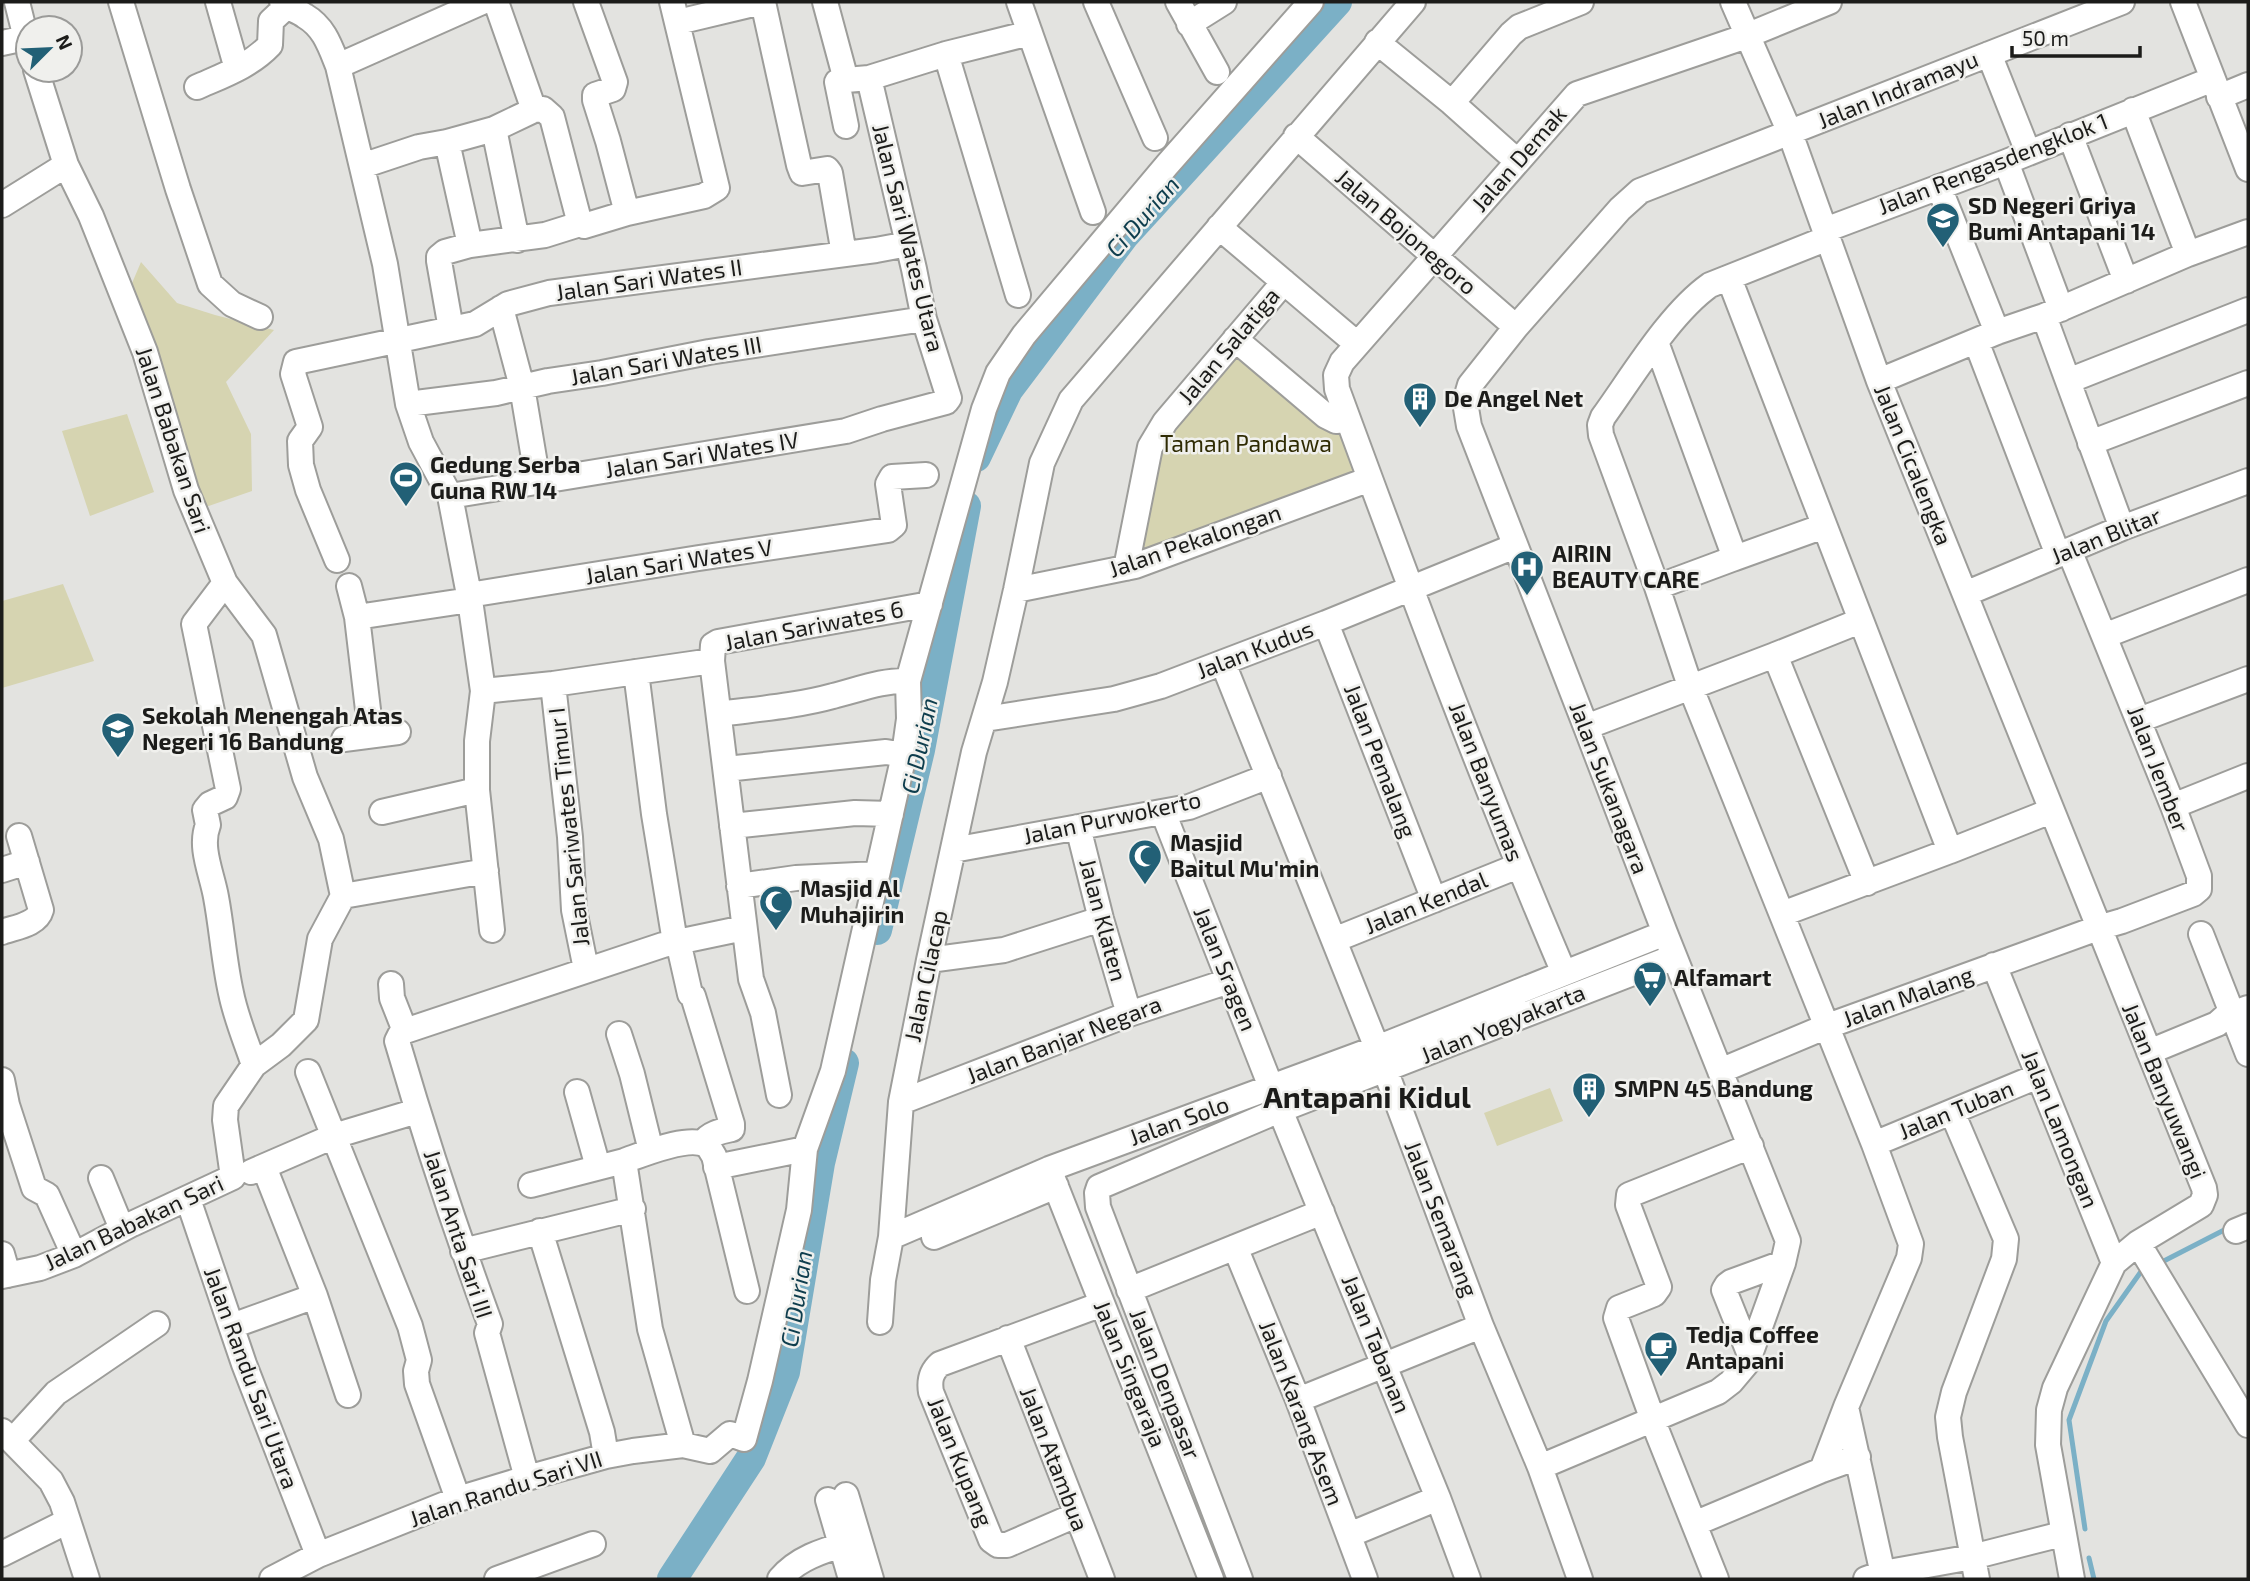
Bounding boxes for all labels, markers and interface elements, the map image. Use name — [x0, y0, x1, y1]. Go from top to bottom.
north arrow — [14, 14, 84, 84]
scale bar — [2012, 14, 2140, 58]
text: 50 m — [2022, 25, 2069, 50]
text: N — [52, 31, 78, 53]
street label: Jalan Indramayu — [1813, 44, 1982, 134]
street label: Jalan Demak — [1465, 100, 1572, 217]
street label: Jalan Rengasdengklok 1 — [1874, 106, 2112, 220]
street label: Jalan Sari Wates Utara — [867, 121, 951, 355]
street label: Jalan Bojonegoro — [1330, 162, 1483, 300]
water label: Ci Durian — [1099, 170, 1185, 262]
place label: SD Negeri Griya Bumi Antapani 14 — [1968, 191, 2155, 245]
school or university icon: SD Negeri Griya Bumi Antapani 14 — [1924, 200, 1962, 249]
street label: Jalan Sari Wates II — [554, 252, 744, 306]
street label: Jalan Salatiga — [1171, 282, 1285, 409]
street label: Jalan Sari Wates III — [568, 329, 764, 391]
street label: Jalan Babakan Sari — [131, 343, 217, 536]
building icon: De Angel Net — [1401, 380, 1439, 429]
street label: Jalan Cicalengka — [1869, 380, 1959, 549]
place label: De Angel Net — [1444, 384, 1583, 412]
street label: Jalan Sari Wates IV — [603, 425, 801, 483]
park label: Taman Pandawa — [1160, 429, 1332, 457]
place label: Gedung Serba Guna RW 14 — [430, 450, 580, 504]
sports icon: Gedung Serba Guna RW 14 — [387, 459, 425, 508]
street label: Jalan Pekalongan — [1105, 497, 1285, 583]
street label: Jalan Blitar — [2047, 500, 2165, 570]
street label: Jalan Sari Wates V — [583, 532, 774, 590]
place label: AIRIN BEAUTY CARE — [1552, 539, 1700, 593]
hospital icon: AIRIN BEAUTY CARE — [1508, 548, 1546, 597]
street label: Jalan Sariwates 6 — [722, 594, 906, 656]
street label: Jalan Kudus — [1192, 614, 1317, 684]
street label: Jalan Pemalang — [1339, 680, 1423, 842]
water label: Ci Durian — [894, 695, 943, 796]
street label: Jalan Banyumas — [1444, 698, 1530, 865]
street label: Jalan Sukanagara — [1564, 698, 1656, 878]
place label: Sekolah Menengah Atas Negeri 16 Bandung — [142, 701, 403, 755]
street label: Jalan Jember — [2122, 702, 2196, 836]
street label: Jalan Sariwates Timur I — [542, 706, 594, 948]
school or university icon: Sekolah Menengah Atas Negeri 16 Bandung — [99, 710, 137, 759]
street label: Jalan Purwokerto — [1020, 785, 1203, 850]
place label: Masjid Baitul Mu'min — [1170, 828, 1319, 882]
mosque icon: Masjid Baitul Mu'min — [1126, 837, 1164, 886]
street label: Jalan Klaten — [1074, 855, 1134, 984]
street label: Jalan Kendal — [1360, 865, 1491, 939]
place label: Masjid Al Muhajirin — [800, 874, 904, 928]
mosque icon: Masjid Al Muhajirin — [757, 883, 795, 932]
street label: Jalan Sragen — [1188, 902, 1264, 1035]
street label: Jalan Cilacap — [897, 907, 953, 1044]
supermarket icon: Alfamart — [1631, 959, 1669, 1008]
street label: Jalan Malang — [1839, 959, 1977, 1033]
place label: Alfamart — [1674, 963, 1771, 991]
street label: Jalan Yogyakarta — [1416, 977, 1589, 1069]
street label: Jalan Banjar Negara — [962, 989, 1165, 1089]
street label: Jalan Banyuwangi — [2117, 999, 2213, 1183]
street label: Jalan Lamongan — [2016, 1045, 2105, 1212]
building icon: SMPN 45 Bandung — [1570, 1070, 1608, 1119]
street label: Jalan Tuban — [1894, 1073, 2017, 1145]
place label: SMPN 45 Bandung — [1614, 1074, 1813, 1102]
district label: Antapani Kidul — [1263, 1078, 1471, 1114]
street label: Jalan Solo — [1125, 1089, 1232, 1151]
street label: Jalan Semarang — [1399, 1137, 1485, 1301]
street label: Jalan Anta Sari III — [418, 1146, 499, 1322]
street label: Jalan Babakan Sari — [40, 1168, 228, 1276]
water label: Ci Durian — [774, 1248, 817, 1349]
street label: Jalan Randu Sari Utara — [199, 1263, 305, 1492]
street label: Jalan Tabanan — [1336, 1270, 1417, 1417]
street label: Jalan Singaraja — [1089, 1296, 1173, 1451]
street label: Jalan Denpasar — [1124, 1304, 1207, 1463]
street label: Jalan Karang Asem — [1254, 1316, 1350, 1509]
place label: Tedja Coffee Antapani — [1686, 1320, 1819, 1374]
cafe icon: Tedja Coffee Antapani — [1642, 1329, 1680, 1378]
street label: Jalan Atambua — [1015, 1383, 1095, 1535]
street label: Jalan Kupang — [922, 1393, 1000, 1531]
street label: Jalan Randu Sari VII — [406, 1444, 606, 1532]

